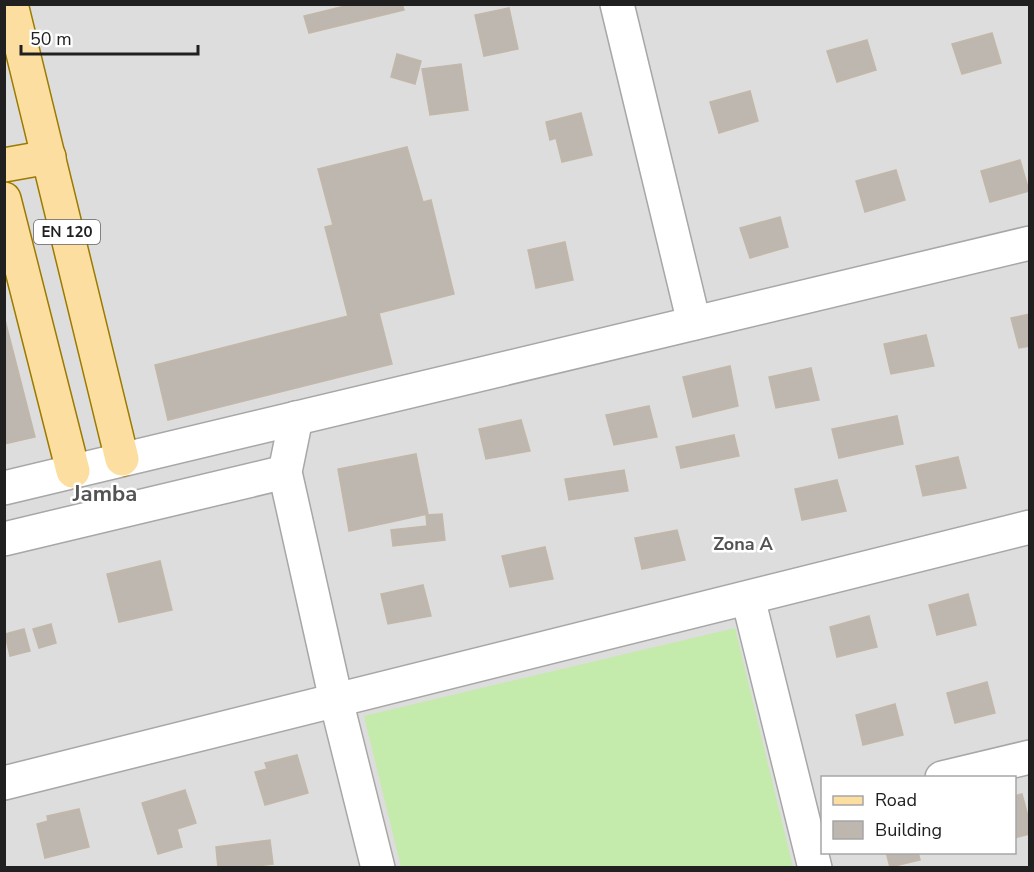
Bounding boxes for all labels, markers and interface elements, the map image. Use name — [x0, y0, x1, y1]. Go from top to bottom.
scale bar — [21, 18, 198, 56]
text: 50 m — [30, 27, 72, 51]
road number: EN 120 — [34, 220, 100, 244]
district label: Jamba — [72, 479, 137, 509]
district label: Zona A — [713, 532, 773, 556]
legend — [821, 776, 1016, 854]
text: Road — [875, 788, 917, 812]
text: Building — [875, 818, 942, 842]

